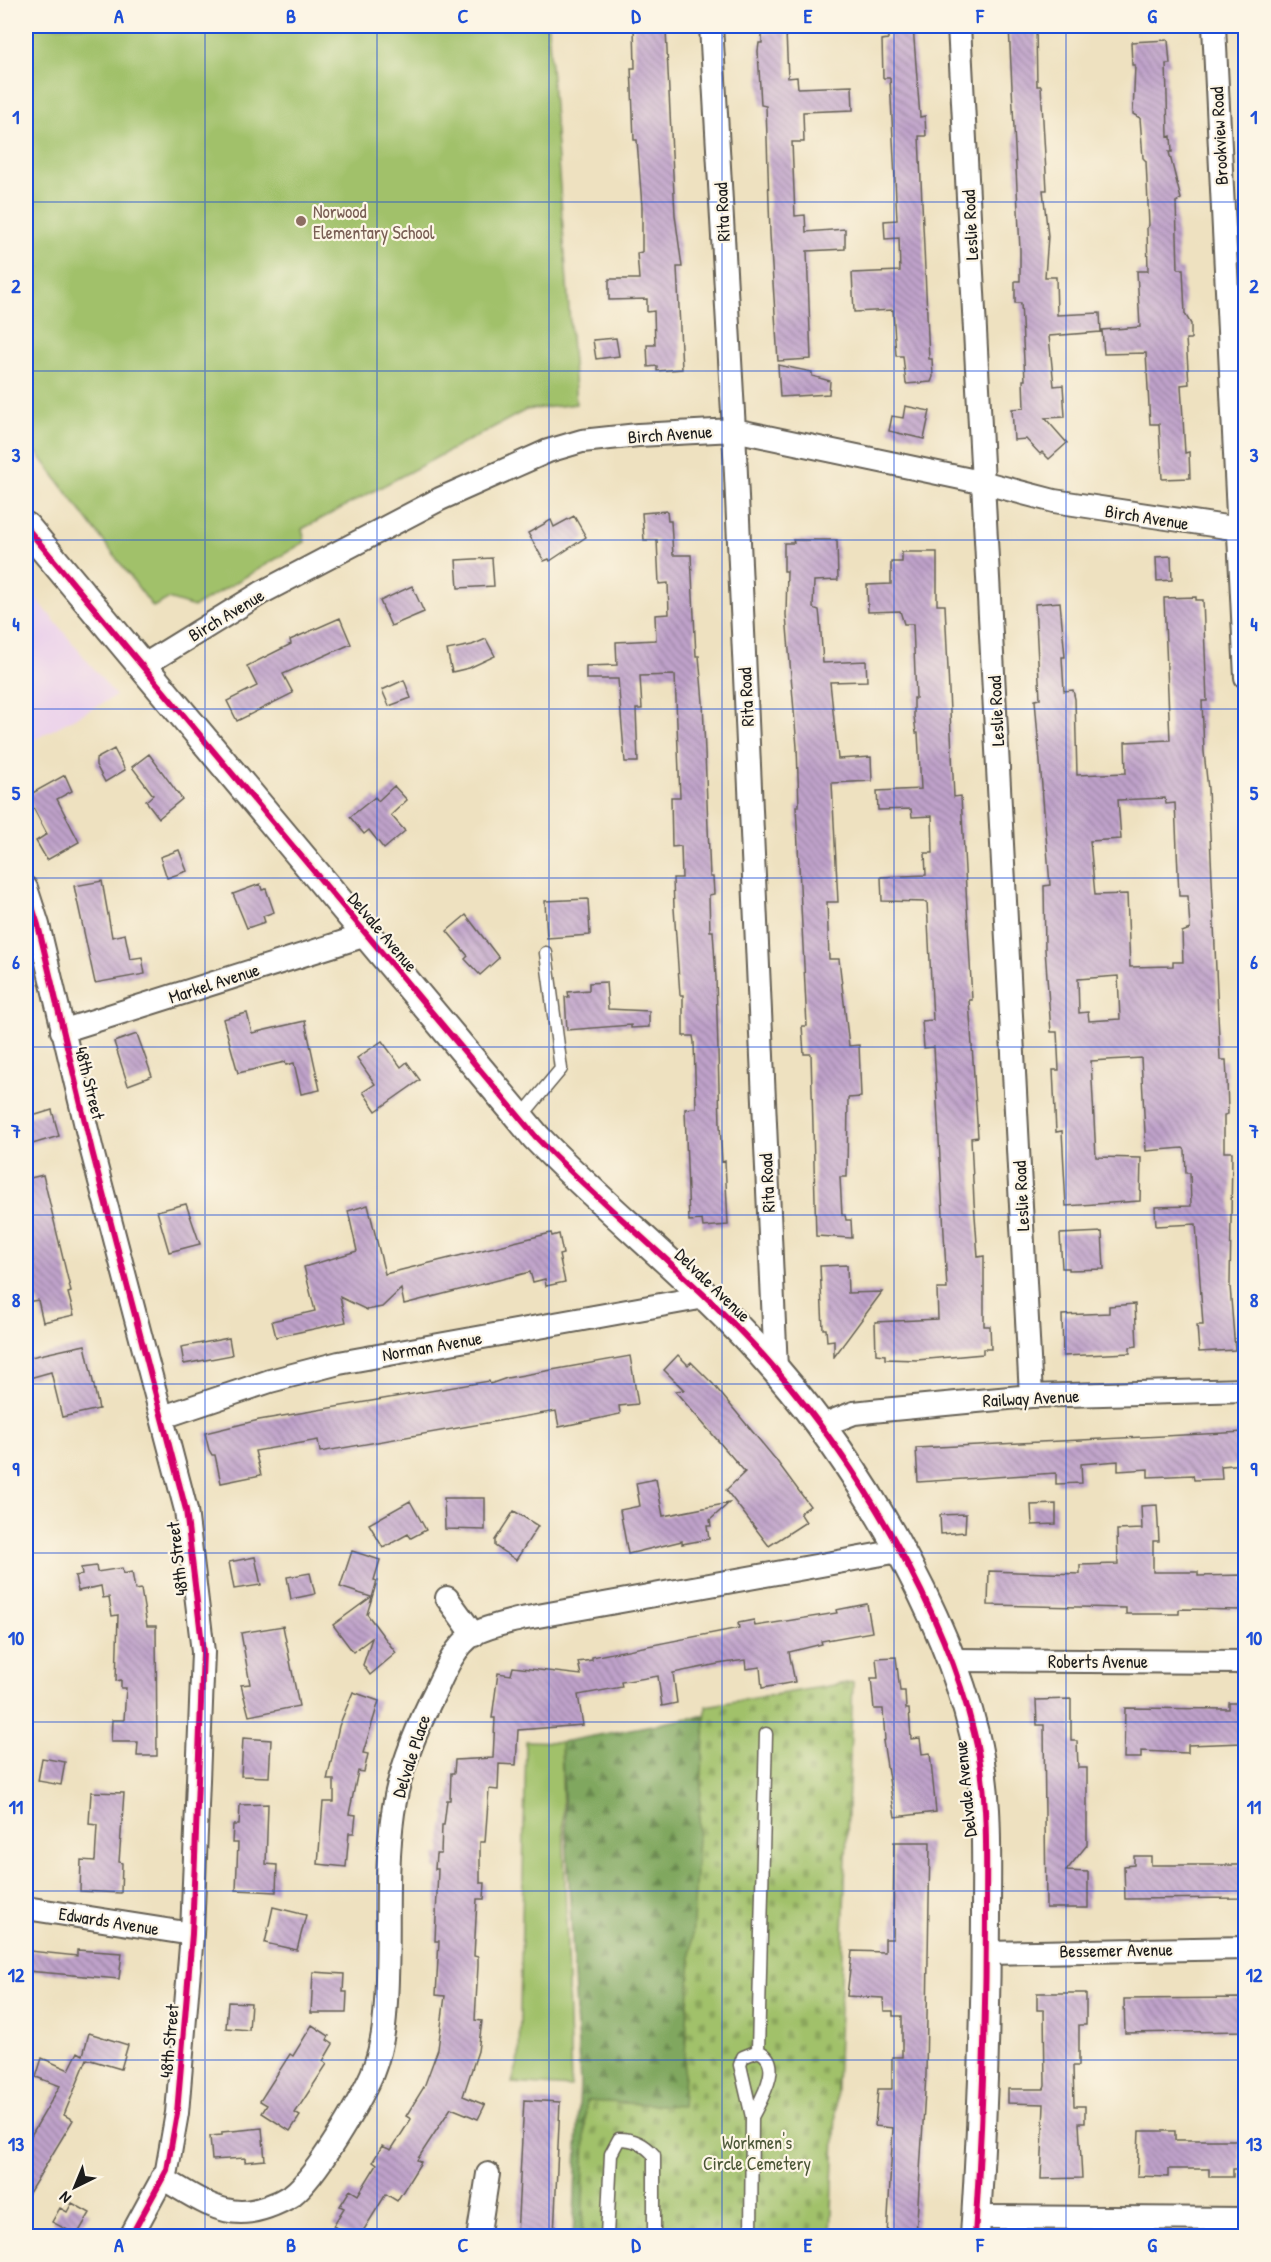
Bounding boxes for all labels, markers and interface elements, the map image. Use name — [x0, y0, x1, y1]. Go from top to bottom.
text: A — [114, 2, 124, 29]
text: B — [286, 2, 296, 29]
text: C — [458, 2, 469, 29]
text: D — [631, 2, 641, 29]
text: E — [804, 2, 813, 29]
text: F — [975, 2, 985, 29]
text: G — [1147, 2, 1157, 29]
street label: Brookview Road — [1204, 86, 1234, 186]
text: 1 — [12, 103, 20, 130]
text: 1 — [1250, 103, 1258, 130]
street label: Rita Road — [708, 182, 736, 242]
street label: Leslie Road — [956, 189, 984, 261]
place label: Norwood Elementary School — [313, 199, 435, 245]
marker: Norwood Elementary School — [294, 214, 308, 228]
text: 2 — [11, 272, 21, 299]
text: 2 — [1249, 272, 1259, 299]
street label: Birch Avenue — [627, 419, 713, 449]
text: 3 — [12, 441, 21, 468]
text: 3 — [1250, 441, 1259, 468]
street label: Birch Avenue — [1103, 498, 1191, 536]
street label: Birch Avenue — [183, 583, 269, 647]
text: 4 — [12, 610, 20, 637]
text: 4 — [1250, 610, 1258, 637]
street label: Rita Road — [732, 667, 760, 727]
street label: Leslie Road — [982, 675, 1010, 747]
text: 5 — [12, 779, 21, 806]
text: 5 — [1250, 779, 1259, 806]
street label: Delvale Avenue — [342, 887, 424, 977]
text: 6 — [12, 948, 20, 975]
text: 6 — [1250, 948, 1258, 975]
street label: Markel Avenue — [165, 957, 263, 1009]
street label: 48th Street — [69, 1044, 111, 1123]
text: 7 — [10, 1117, 21, 1144]
text: 7 — [1248, 1117, 1259, 1144]
street label: Rita Road — [753, 1153, 781, 1213]
street label: Leslie Road — [1007, 1160, 1035, 1232]
street label: Delvale Avenue — [670, 1242, 756, 1328]
text: 8 — [12, 1286, 21, 1313]
text: 8 — [1250, 1286, 1259, 1313]
street label: Norman Avenue — [380, 1325, 484, 1367]
street label: Railway Avenue — [982, 1383, 1080, 1413]
text: 9 — [12, 1455, 20, 1482]
text: 9 — [1250, 1455, 1258, 1482]
street label: 48th Street — [160, 1520, 194, 1597]
text: 10 — [8, 1624, 24, 1651]
text: 10 — [1246, 1624, 1262, 1651]
street label: Roberts Avenue — [1048, 1649, 1148, 1674]
street label: Delvale Place — [386, 1711, 436, 1801]
street label: Delvale Avenue — [948, 1740, 982, 1838]
text: 11 — [9, 1793, 23, 1820]
text: 11 — [1247, 1793, 1261, 1820]
street label: Edwards Avenue — [57, 1901, 161, 1941]
street label: Bessemer Avenue — [1059, 1937, 1173, 1963]
text: 12 — [8, 1961, 25, 1988]
text: 12 — [1246, 1961, 1263, 1988]
street label: 48th Street — [153, 2002, 185, 2079]
text: 13 — [8, 2130, 24, 2157]
park label: Workmen's Circle Cemetery — [703, 2130, 812, 2176]
text: 13 — [1246, 2130, 1262, 2157]
north arrow — [45, 2157, 105, 2217]
text: N — [54, 2187, 75, 2209]
text: A — [114, 2231, 124, 2258]
text: B — [286, 2231, 296, 2258]
text: C — [458, 2231, 469, 2258]
text: D — [631, 2231, 641, 2258]
text: E — [804, 2231, 813, 2258]
text: F — [975, 2231, 985, 2258]
text: G — [1147, 2231, 1157, 2258]

